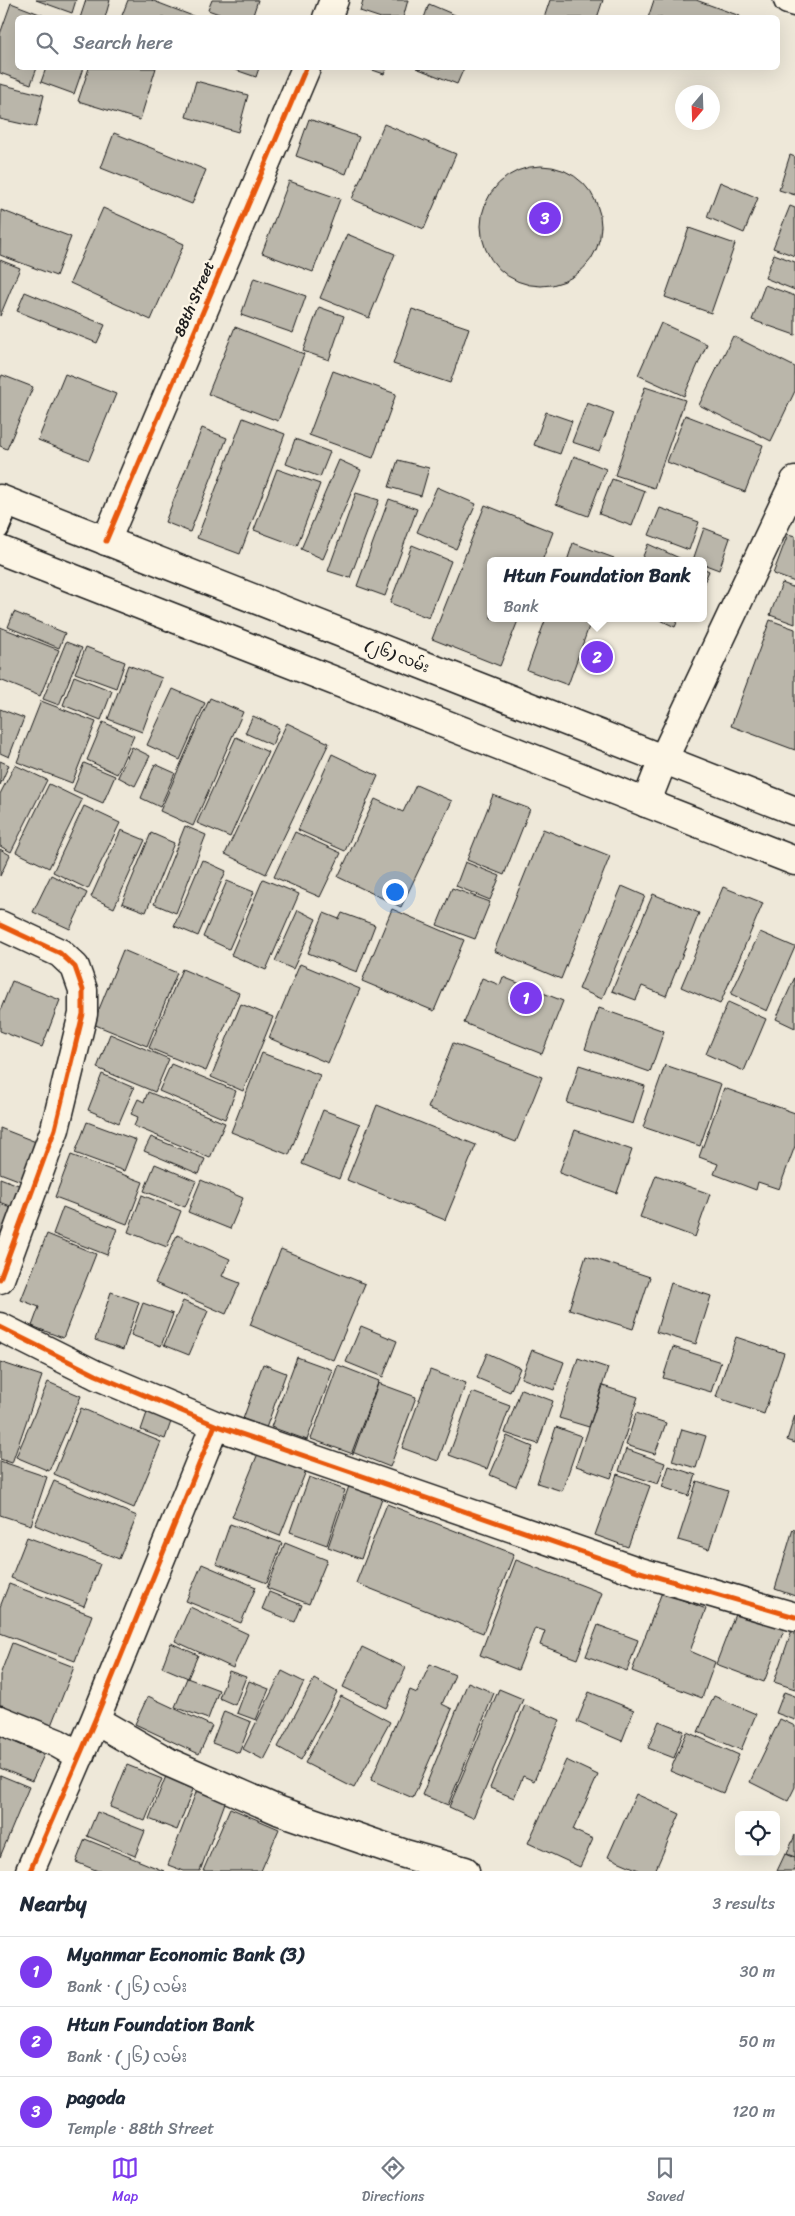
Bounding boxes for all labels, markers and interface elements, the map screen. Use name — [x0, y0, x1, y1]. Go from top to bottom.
search box — [15, 15, 780, 70]
text: Search here — [73, 26, 173, 59]
icon: search — [33, 29, 61, 57]
north arrow — [675, 85, 720, 130]
pin: 3 — [529, 199, 561, 237]
street label: 88th Street — [166, 257, 222, 341]
popup — [487, 557, 707, 622]
text: Htun Foundation Bank — [503, 559, 691, 592]
text: Bank — [503, 592, 539, 621]
street label: (၂၆) လမ်း — [361, 632, 433, 680]
pin: 2 — [581, 638, 613, 676]
your location — [382, 879, 408, 905]
pin: 1 — [510, 979, 542, 1017]
map controls — [735, 1811, 780, 1856]
button: locate — [735, 1811, 780, 1856]
text: Nearby — [20, 1885, 86, 1923]
text: 3 results — [712, 1889, 775, 1918]
text: Myanmar Economic Bank (3) — [67, 1938, 303, 1971]
text: 1 — [33, 1957, 39, 1986]
text: 30 m — [740, 1957, 775, 1986]
text: Bank · (၂၆) လမ်း — [67, 1972, 187, 2001]
text: Htun Foundation Bank — [67, 2008, 254, 2041]
text: 2 — [31, 2027, 41, 2056]
text: 50 m — [739, 2027, 775, 2056]
text: Bank · (၂၆) လမ်း — [67, 2042, 187, 2071]
text: pagoda — [67, 2081, 125, 2114]
text: 3 — [32, 2097, 40, 2126]
text: 120 m — [732, 2097, 775, 2126]
text: Temple · 88th Street — [67, 2114, 214, 2143]
tab: Map — [111, 2154, 139, 2209]
tab: Directions — [362, 2154, 424, 2209]
tab: Saved — [647, 2154, 684, 2209]

